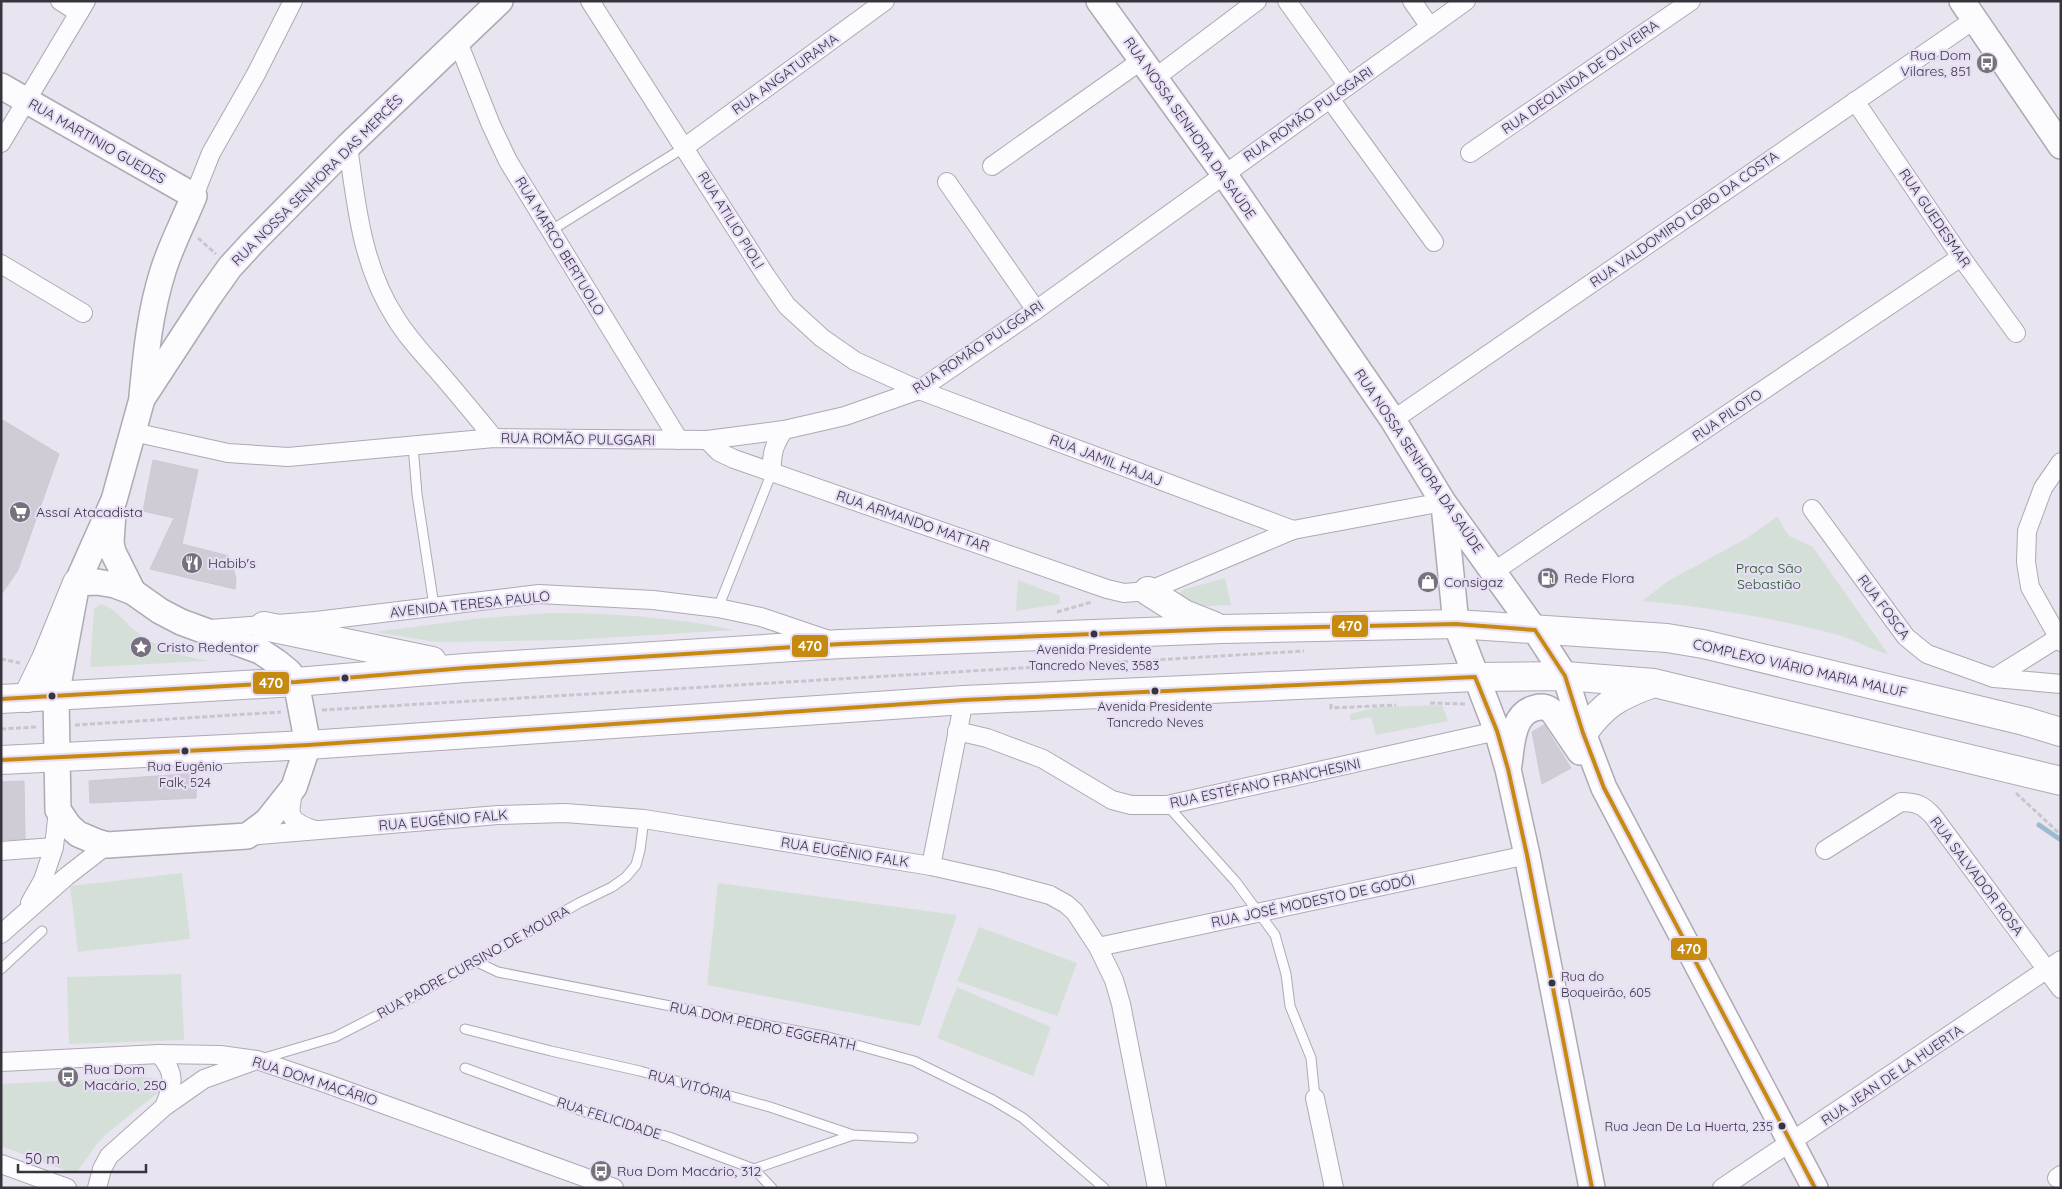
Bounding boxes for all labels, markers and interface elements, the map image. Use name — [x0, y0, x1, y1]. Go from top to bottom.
street label: RUA DEOLINDA DE OLIVEIRA — [1498, 16, 1662, 138]
street label: RUA ANGATURAMA — [728, 29, 842, 119]
street label: RUA NOSSA SENHORA DA SAÚDE — [1120, 33, 1260, 223]
place label: Rua Dom Vilares, 851 — [1901, 46, 1971, 80]
bus stop icon: Rua Dom Vilares, 851 — [1975, 51, 1999, 75]
street label: RUA ROMÃO PULGGARI — [1240, 62, 1376, 166]
street label: RUA NOSSA SENHORA DAS MERCÊS — [228, 90, 407, 269]
street label: RUA MARTINIO GUEDES — [25, 94, 169, 188]
street label: RUA VALDOMIRO LOBO DA COSTA — [1586, 147, 1782, 291]
street label: RUA GUEDESMAR — [1895, 165, 1975, 271]
street label: RUA ATILIO PIOLI — [694, 168, 768, 272]
street label: RUA MARCO BERTUOLO — [511, 173, 609, 319]
street label: RUA ROMÃO PULGGARI — [909, 296, 1047, 398]
street label: RUA NOSSA SENHORA DA SAÚDE — [1350, 365, 1488, 557]
street label: RUA PILOTO — [1689, 385, 1766, 445]
street label: RUA ROMÃO PULGGARI — [501, 429, 655, 449]
street label: RUA JAMIL HAJAJ — [1047, 430, 1165, 490]
street label: RUA ARMANDO MATTAR — [834, 486, 992, 556]
supermarket icon: Assaí Atacadista — [8, 500, 32, 524]
place label: Assaí Atacadista — [36, 503, 143, 521]
restaurant icon: Habib's — [180, 551, 204, 575]
place label: Habib's — [208, 554, 256, 572]
park label: Praça São Sebastião — [1736, 559, 1802, 593]
fuel station icon: Rede Flora — [1536, 566, 1560, 590]
place label: Rede Flora — [1564, 569, 1635, 587]
shop icon: Consigaz — [1416, 570, 1440, 594]
street label: RUA FOSCA — [1854, 571, 1914, 643]
place label: Consigaz — [1444, 573, 1503, 591]
street label: AVENIDA TERESA PAULO — [389, 587, 551, 621]
line badge: 470 — [1331, 614, 1369, 638]
text: 470 — [1338, 617, 1362, 635]
marker: Avenida Presidente Tancredo Neves, 3583 — [1089, 629, 1099, 639]
line badge: 470 — [791, 634, 829, 658]
place icon: Cristo Redentor — [129, 635, 153, 659]
street label: COMPLEXO VIÁRIO MARIA MALUF — [1691, 635, 1909, 701]
text: 470 — [798, 637, 822, 655]
place label: Cristo Redentor — [157, 638, 259, 656]
place label: Avenida Presidente Tancredo Neves, 3583 — [1029, 641, 1160, 673]
line badge: 470 — [252, 671, 290, 695]
unlabelled marker — [340, 673, 350, 683]
text: 470 — [259, 674, 283, 692]
marker: Avenida Presidente Tancredo Neves — [1150, 686, 1160, 696]
unlabelled marker — [47, 691, 57, 701]
place label: Avenida Presidente Tancredo Neves — [1098, 698, 1212, 730]
marker: Rua Eugênio Falk, 524 — [180, 746, 190, 756]
street label: RUA ESTÉFANO FRANCHESINI — [1168, 754, 1362, 812]
place label: Rua Eugênio Falk, 524 — [147, 758, 223, 790]
street label: RUA EUGÊNIO FALK — [378, 805, 508, 835]
street label: RUA SALVADOR ROSA — [1926, 813, 2028, 939]
street label: RUA EUGÊNIO FALK — [780, 833, 910, 871]
street label: RUA JOSÉ MODESTO DE GODÓI — [1209, 871, 1417, 931]
street label: RUA PADRE CURSINO DE MOURA — [374, 901, 572, 1023]
line badge: 470 — [1670, 937, 1708, 961]
text: 470 — [1677, 940, 1701, 958]
place label: Rua do Boqueirão, 605 — [1561, 968, 1651, 1000]
marker: Rua do Boqueirão, 605 — [1547, 978, 1557, 988]
street label: RUA DOM PEDRO EGGERATH — [668, 997, 858, 1055]
street label: RUA JEAN DE LA HUERTA — [1818, 1021, 1966, 1129]
street label: RUA DOM MACÁRIO — [250, 1052, 380, 1110]
place label: Rua Dom Macário, 250 — [84, 1060, 167, 1094]
bus stop icon: Rua Dom Macário, 250 — [56, 1065, 80, 1089]
street label: RUA VITÓRIA — [646, 1065, 734, 1105]
street label: RUA FELICIDADE — [555, 1093, 663, 1143]
place label: Rua Jean De La Huerta, 235 — [1605, 1118, 1773, 1134]
marker: Rua Jean De La Huerta, 235 — [1777, 1121, 1787, 1131]
scale bar — [18, 1142, 145, 1174]
text: 50 m — [25, 1149, 60, 1168]
bus stop icon: Rua Dom Macário, 312 — [589, 1159, 613, 1183]
place label: Rua Dom Macário, 312 — [617, 1162, 761, 1180]

